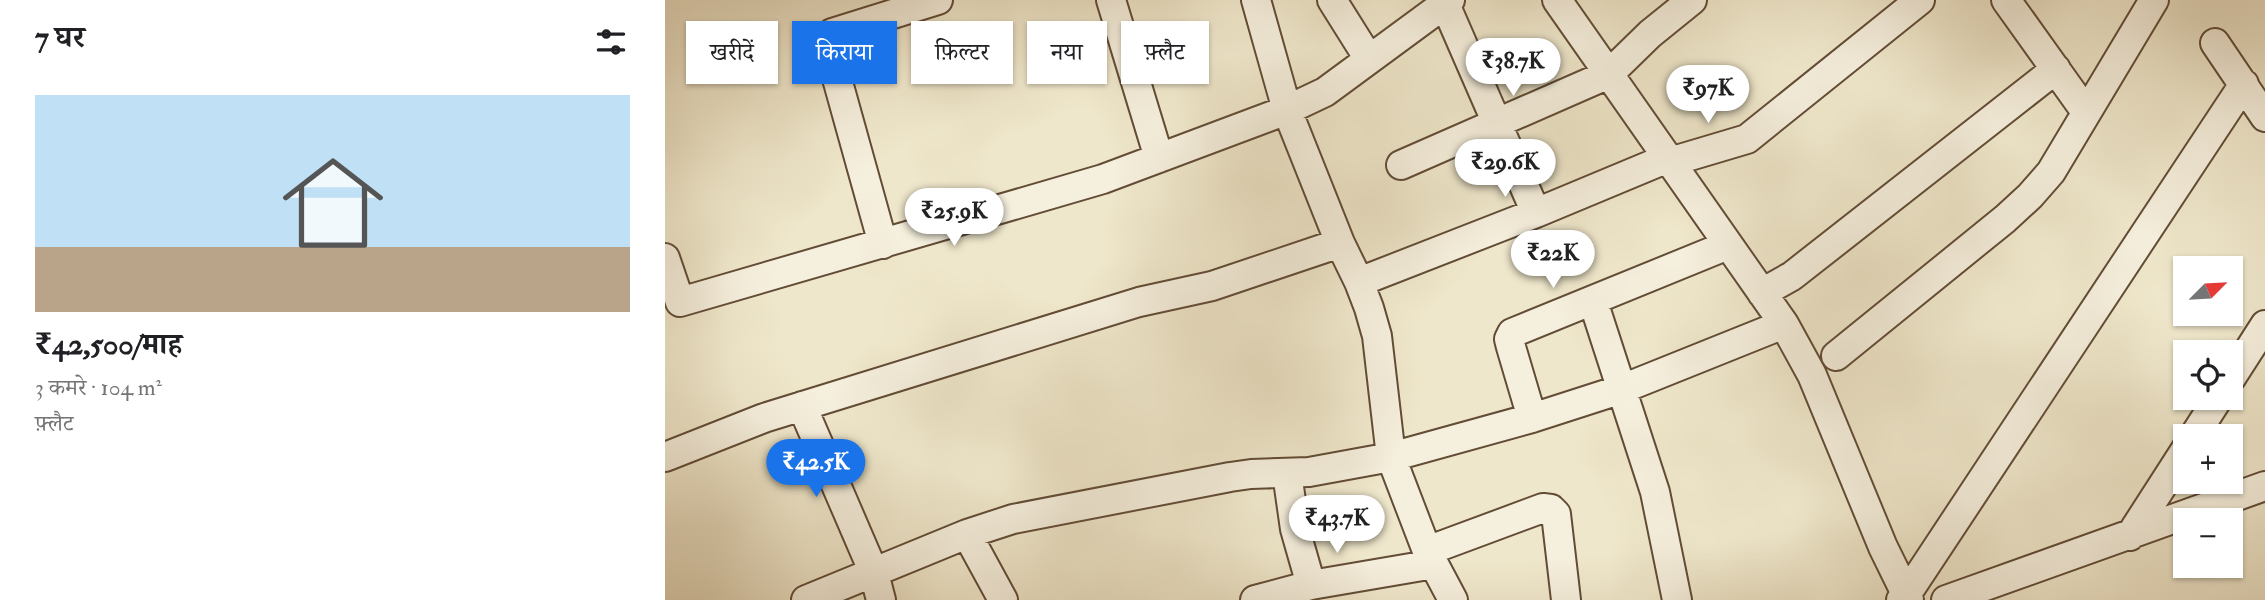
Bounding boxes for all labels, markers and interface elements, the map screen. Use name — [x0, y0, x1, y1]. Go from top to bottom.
text: 7 घर — [35, 19, 85, 56]
chip: खरीदें — [686, 21, 778, 84]
chip: किराया — [792, 21, 897, 84]
chip: फ़िल्टर — [911, 21, 1013, 84]
chip: नया — [1027, 21, 1107, 84]
chip: फ़्लैट — [1121, 21, 1209, 84]
icon: filters — [592, 23, 630, 61]
pin: ₹38.7K — [1456, 38, 1570, 98]
text: ₹38.7K — [1482, 46, 1544, 75]
pin: ₹97K — [1667, 66, 1749, 125]
text: ₹97K — [1682, 73, 1734, 102]
icon: home — [270, 140, 396, 266]
pin: ₹29.6K — [1448, 140, 1562, 199]
text: ₹29.6K — [1471, 147, 1539, 176]
pin: ₹25.9K — [897, 188, 1011, 248]
text: ₹25.9K — [921, 196, 987, 225]
pin: ₹22K — [1512, 230, 1594, 290]
text: ₹22K — [1527, 238, 1579, 267]
north arrow — [2173, 256, 2243, 326]
map controls — [2173, 256, 2243, 578]
text: ₹42,500/माह — [35, 326, 182, 363]
button: locate — [2173, 340, 2243, 410]
text: 3 कमरे · 104 m² — [35, 373, 162, 402]
text: फ़्लैट — [35, 409, 73, 438]
button: + — [2173, 424, 2243, 494]
pin: ₹42.5K — [759, 440, 873, 499]
text: ₹42.5K — [782, 447, 850, 476]
pin: ₹43.7K — [1280, 496, 1394, 555]
text: ₹43.7K — [1305, 503, 1369, 532]
button: − — [2173, 508, 2243, 578]

